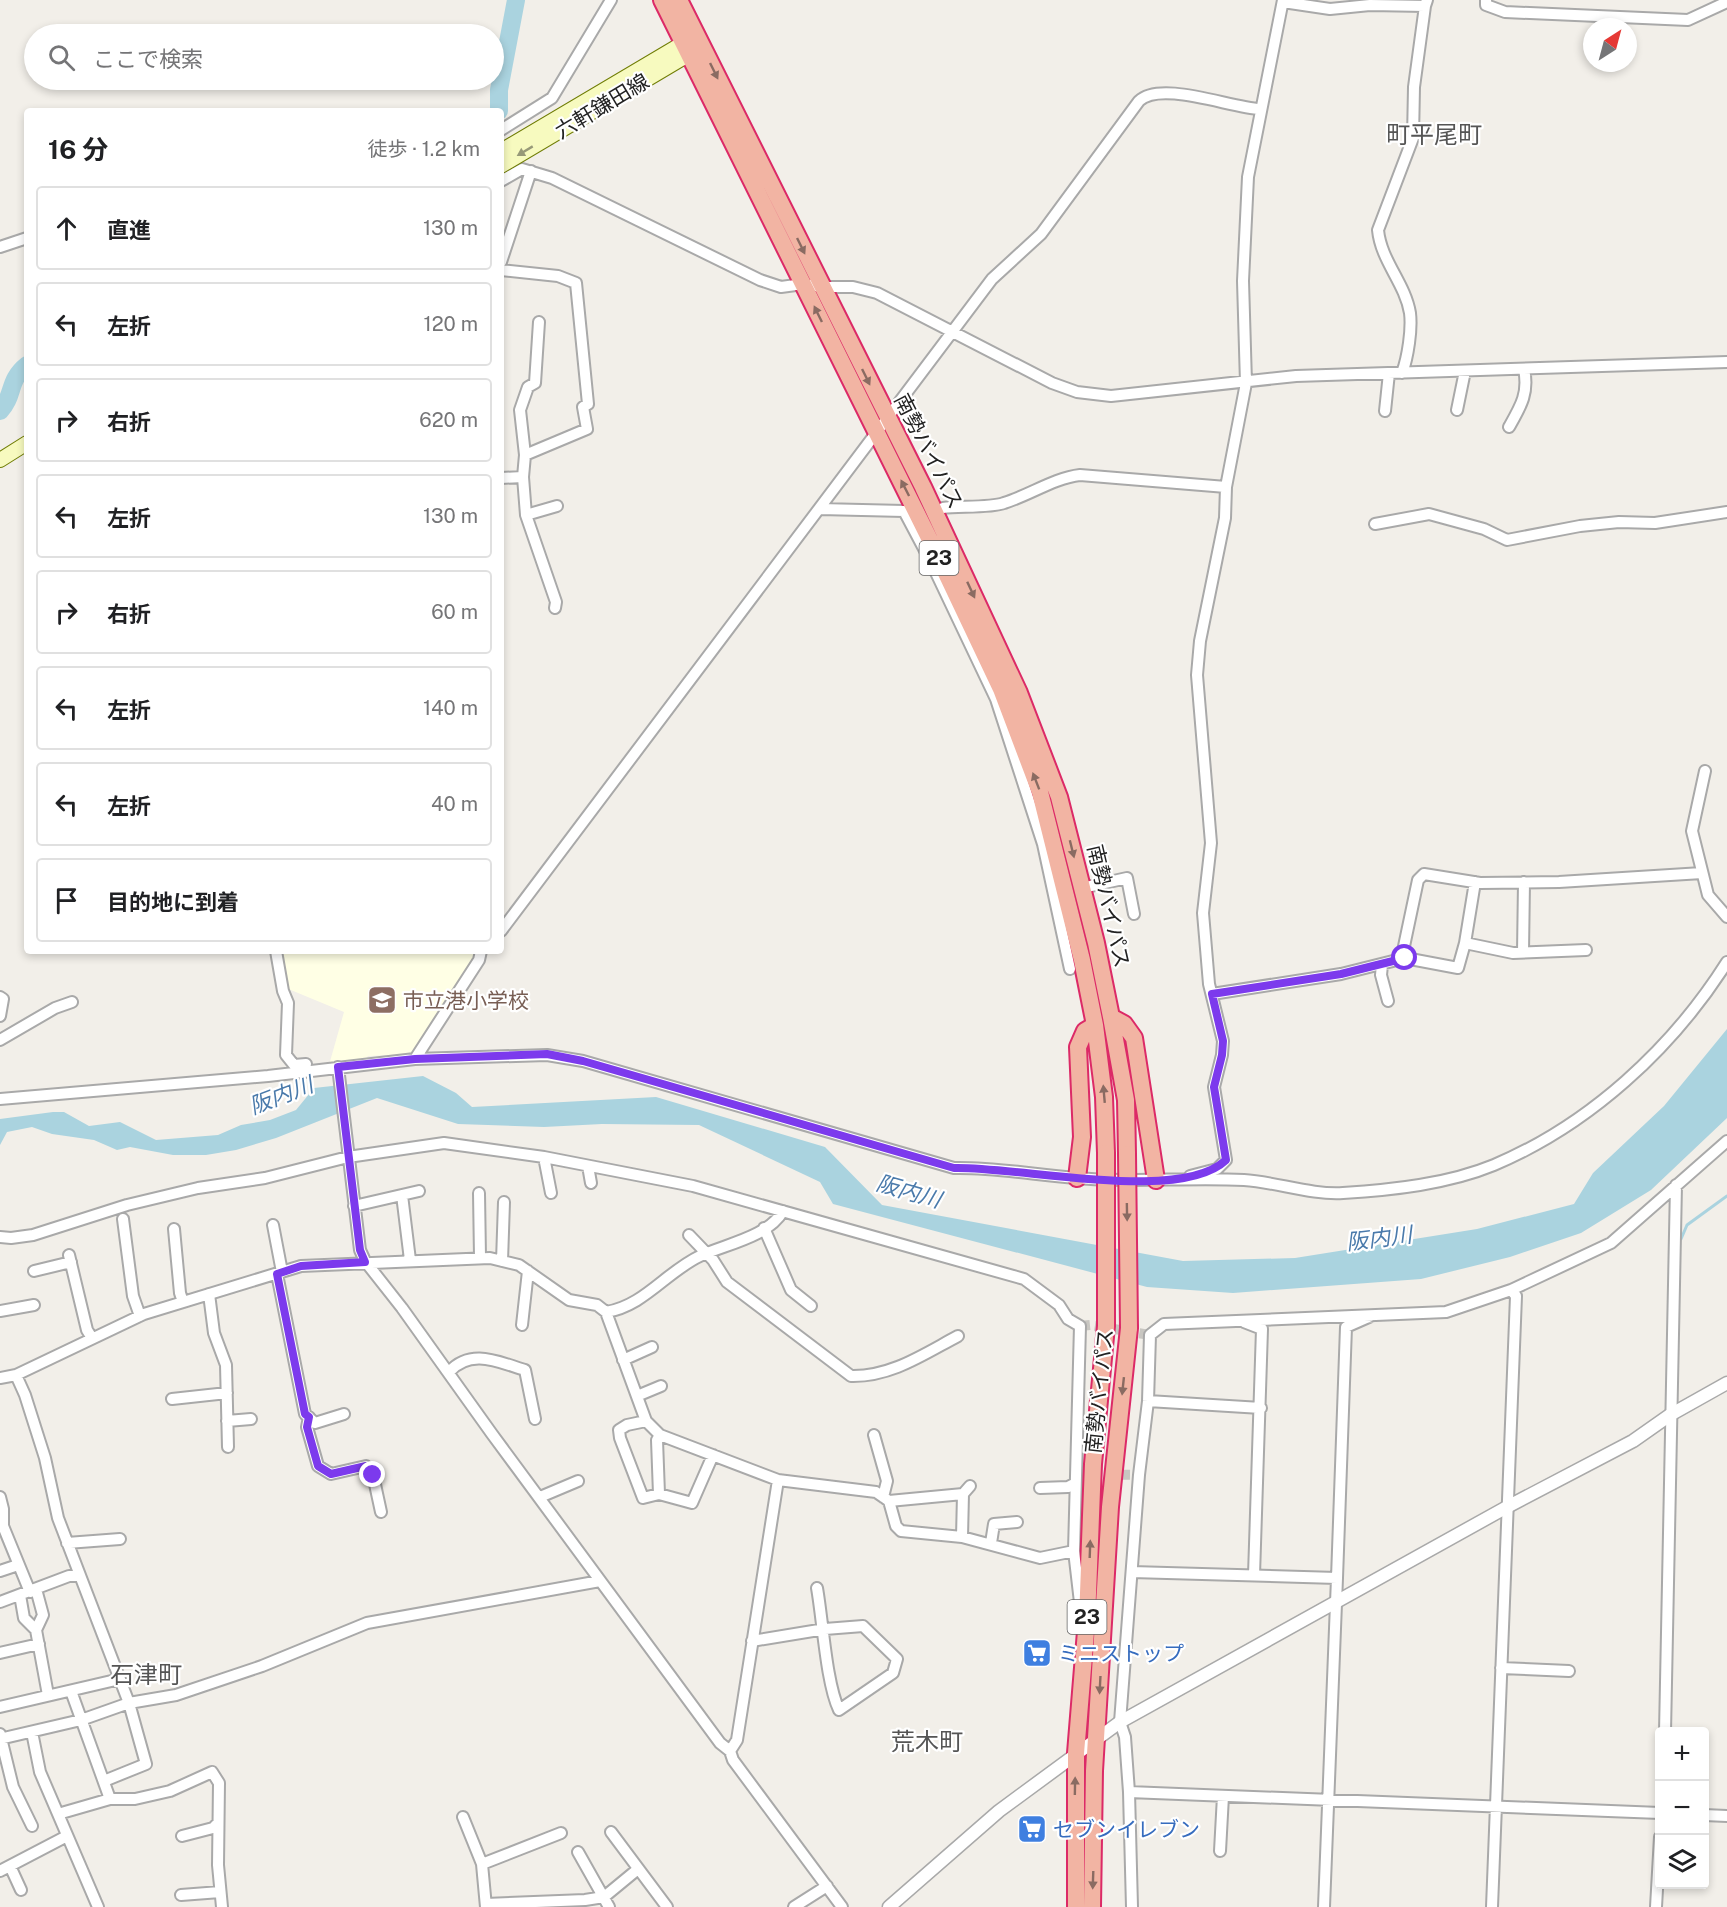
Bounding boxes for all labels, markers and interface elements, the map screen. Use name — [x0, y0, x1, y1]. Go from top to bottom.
north arrow — [1583, 18, 1637, 72]
search box — [24, 24, 504, 90]
icon: search — [45, 41, 78, 74]
text: ここで検索 — [93, 46, 203, 72]
one-way arrow — [710, 63, 719, 80]
street label: 六軒鎌田線 — [551, 68, 653, 144]
district label: 町平尾町 — [1386, 120, 1482, 148]
text: 16 分 — [48, 134, 108, 165]
text: 徒歩 · 1.2 km — [367, 137, 480, 161]
one-way arrow — [517, 146, 533, 157]
icon: ahead — [50, 212, 83, 245]
text: 130 m — [423, 216, 478, 240]
text: 直進 — [107, 217, 151, 243]
one-way arrow — [797, 237, 806, 254]
one-way arrow — [814, 305, 823, 322]
icon: left — [50, 308, 83, 341]
text: 120 m — [424, 312, 478, 336]
text: 左折 — [107, 313, 151, 339]
one-way arrow — [862, 369, 871, 386]
street label: 南勢バイパス — [889, 389, 969, 513]
icon: right — [50, 404, 83, 437]
text: 620 m — [419, 408, 478, 432]
text: 右折 — [107, 409, 151, 435]
one-way arrow — [900, 480, 910, 497]
icon: left — [50, 500, 83, 533]
text: 130 m — [423, 504, 478, 528]
text: 左折 — [107, 505, 151, 531]
road number: 23 — [920, 541, 958, 575]
one-way arrow — [966, 581, 976, 599]
icon: right — [50, 596, 83, 629]
text: 60 m — [431, 600, 478, 624]
text: 右折 — [107, 601, 151, 627]
icon: left — [50, 692, 83, 725]
text: 140 m — [423, 696, 478, 720]
text: 左折 — [107, 697, 151, 723]
one-way arrow — [1031, 772, 1040, 790]
icon: left — [50, 788, 83, 821]
text: 40 m — [431, 792, 478, 816]
text: 左折 — [107, 793, 151, 819]
one-way arrow — [1068, 840, 1078, 858]
street label: 南勢バイパス — [1083, 842, 1135, 970]
icon: arrive — [50, 884, 83, 917]
text: 目的地に到着 — [107, 889, 239, 915]
route start — [1391, 944, 1417, 970]
school or university icon: 市立港小学校 — [366, 984, 398, 1016]
place label: 市立港小学校 — [403, 988, 529, 1013]
water label: 阪内川 — [246, 1070, 318, 1119]
one-way arrow — [1099, 1085, 1108, 1104]
water label: 阪内川 — [874, 1169, 946, 1213]
one-way arrow — [1123, 1203, 1132, 1222]
water label: 阪内川 — [1345, 1221, 1415, 1255]
street label: 南勢バイパス — [1080, 1327, 1118, 1455]
one-way arrow — [1118, 1376, 1128, 1395]
route end — [359, 1461, 385, 1487]
one-way arrow — [1085, 1540, 1094, 1559]
road number: 23 — [1068, 1600, 1106, 1634]
supermarket icon: ミニストップ — [1021, 1637, 1053, 1669]
place label: ミニストップ — [1058, 1641, 1184, 1666]
district label: 石津町 — [110, 1660, 182, 1688]
one-way arrow — [1096, 1676, 1105, 1695]
district label: 荒木町 — [891, 1727, 963, 1755]
map controls — [1655, 1727, 1709, 1889]
button: + — [1655, 1727, 1709, 1781]
one-way arrow — [1070, 1776, 1080, 1795]
button: − — [1655, 1781, 1709, 1835]
supermarket icon: セブンイレブン — [1016, 1813, 1048, 1845]
place label: セブンイレブン — [1053, 1817, 1200, 1842]
button: layers — [1655, 1835, 1709, 1889]
one-way arrow — [1088, 1870, 1097, 1889]

